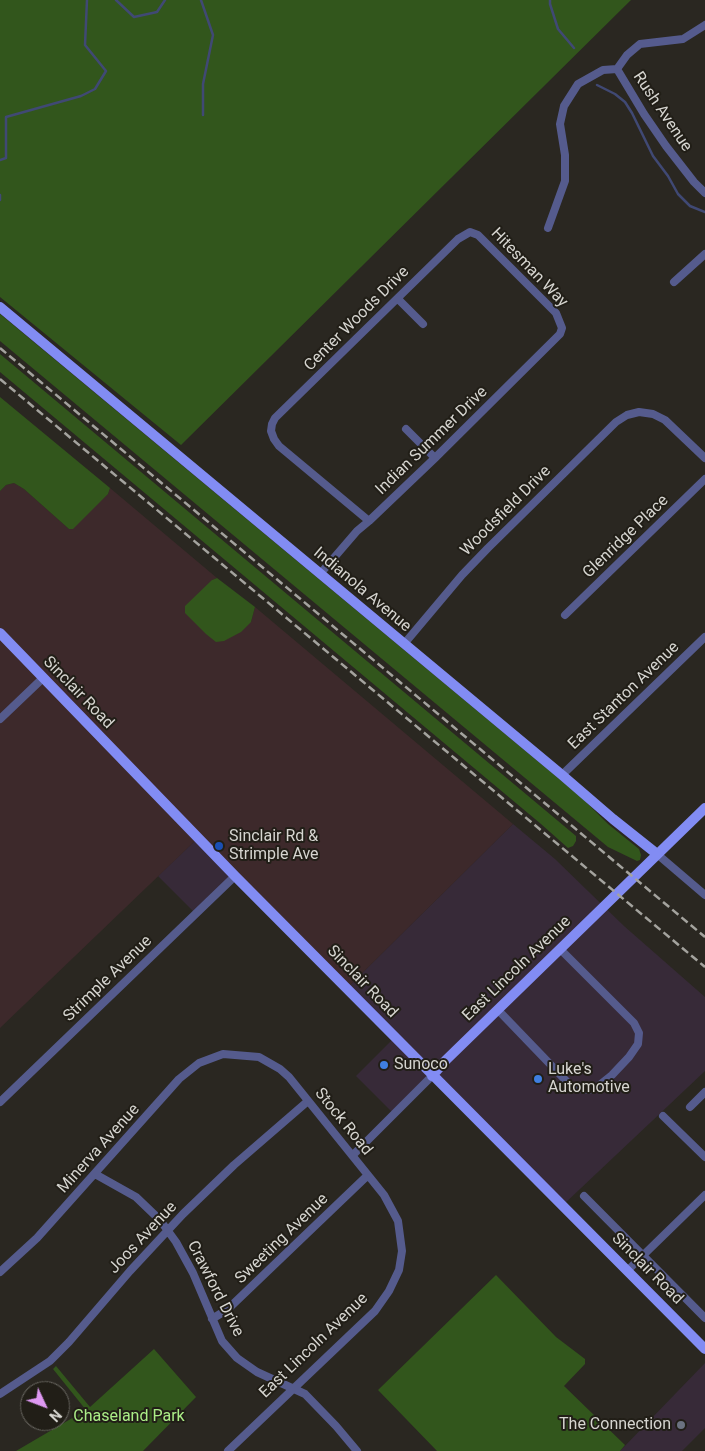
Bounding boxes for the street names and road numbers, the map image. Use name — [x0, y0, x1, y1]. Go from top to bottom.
street label: Rush Avenue — [628, 68, 696, 156]
street label: Hitesman Way — [486, 224, 572, 312]
street label: Center Woods Drive — [301, 263, 413, 375]
street label: Indian Summer Drive — [372, 383, 492, 499]
street label: Woodsfield Drive — [457, 462, 555, 560]
street label: Glenridge Place — [579, 491, 673, 583]
street label: Indianola Avenue — [309, 544, 415, 636]
street label: East Stanton Avenue — [565, 638, 683, 754]
street label: Sinclair Road — [39, 653, 117, 733]
street label: East Lincoln Avenue — [459, 912, 575, 1026]
street label: Strimple Avenue — [60, 932, 156, 1026]
street label: Sinclair Road — [323, 942, 401, 1022]
street label: Stock Road — [310, 1085, 376, 1159]
street label: Minerva Avenue — [54, 1100, 144, 1198]
street label: Sweeting Avenue — [232, 1190, 332, 1288]
street label: Joos Avenue — [105, 1198, 181, 1278]
street label: Sinclair Road — [607, 1229, 687, 1309]
street label: Crawford Drive — [183, 1238, 247, 1340]
street label: East Lincoln Avenue — [256, 1289, 372, 1403]

